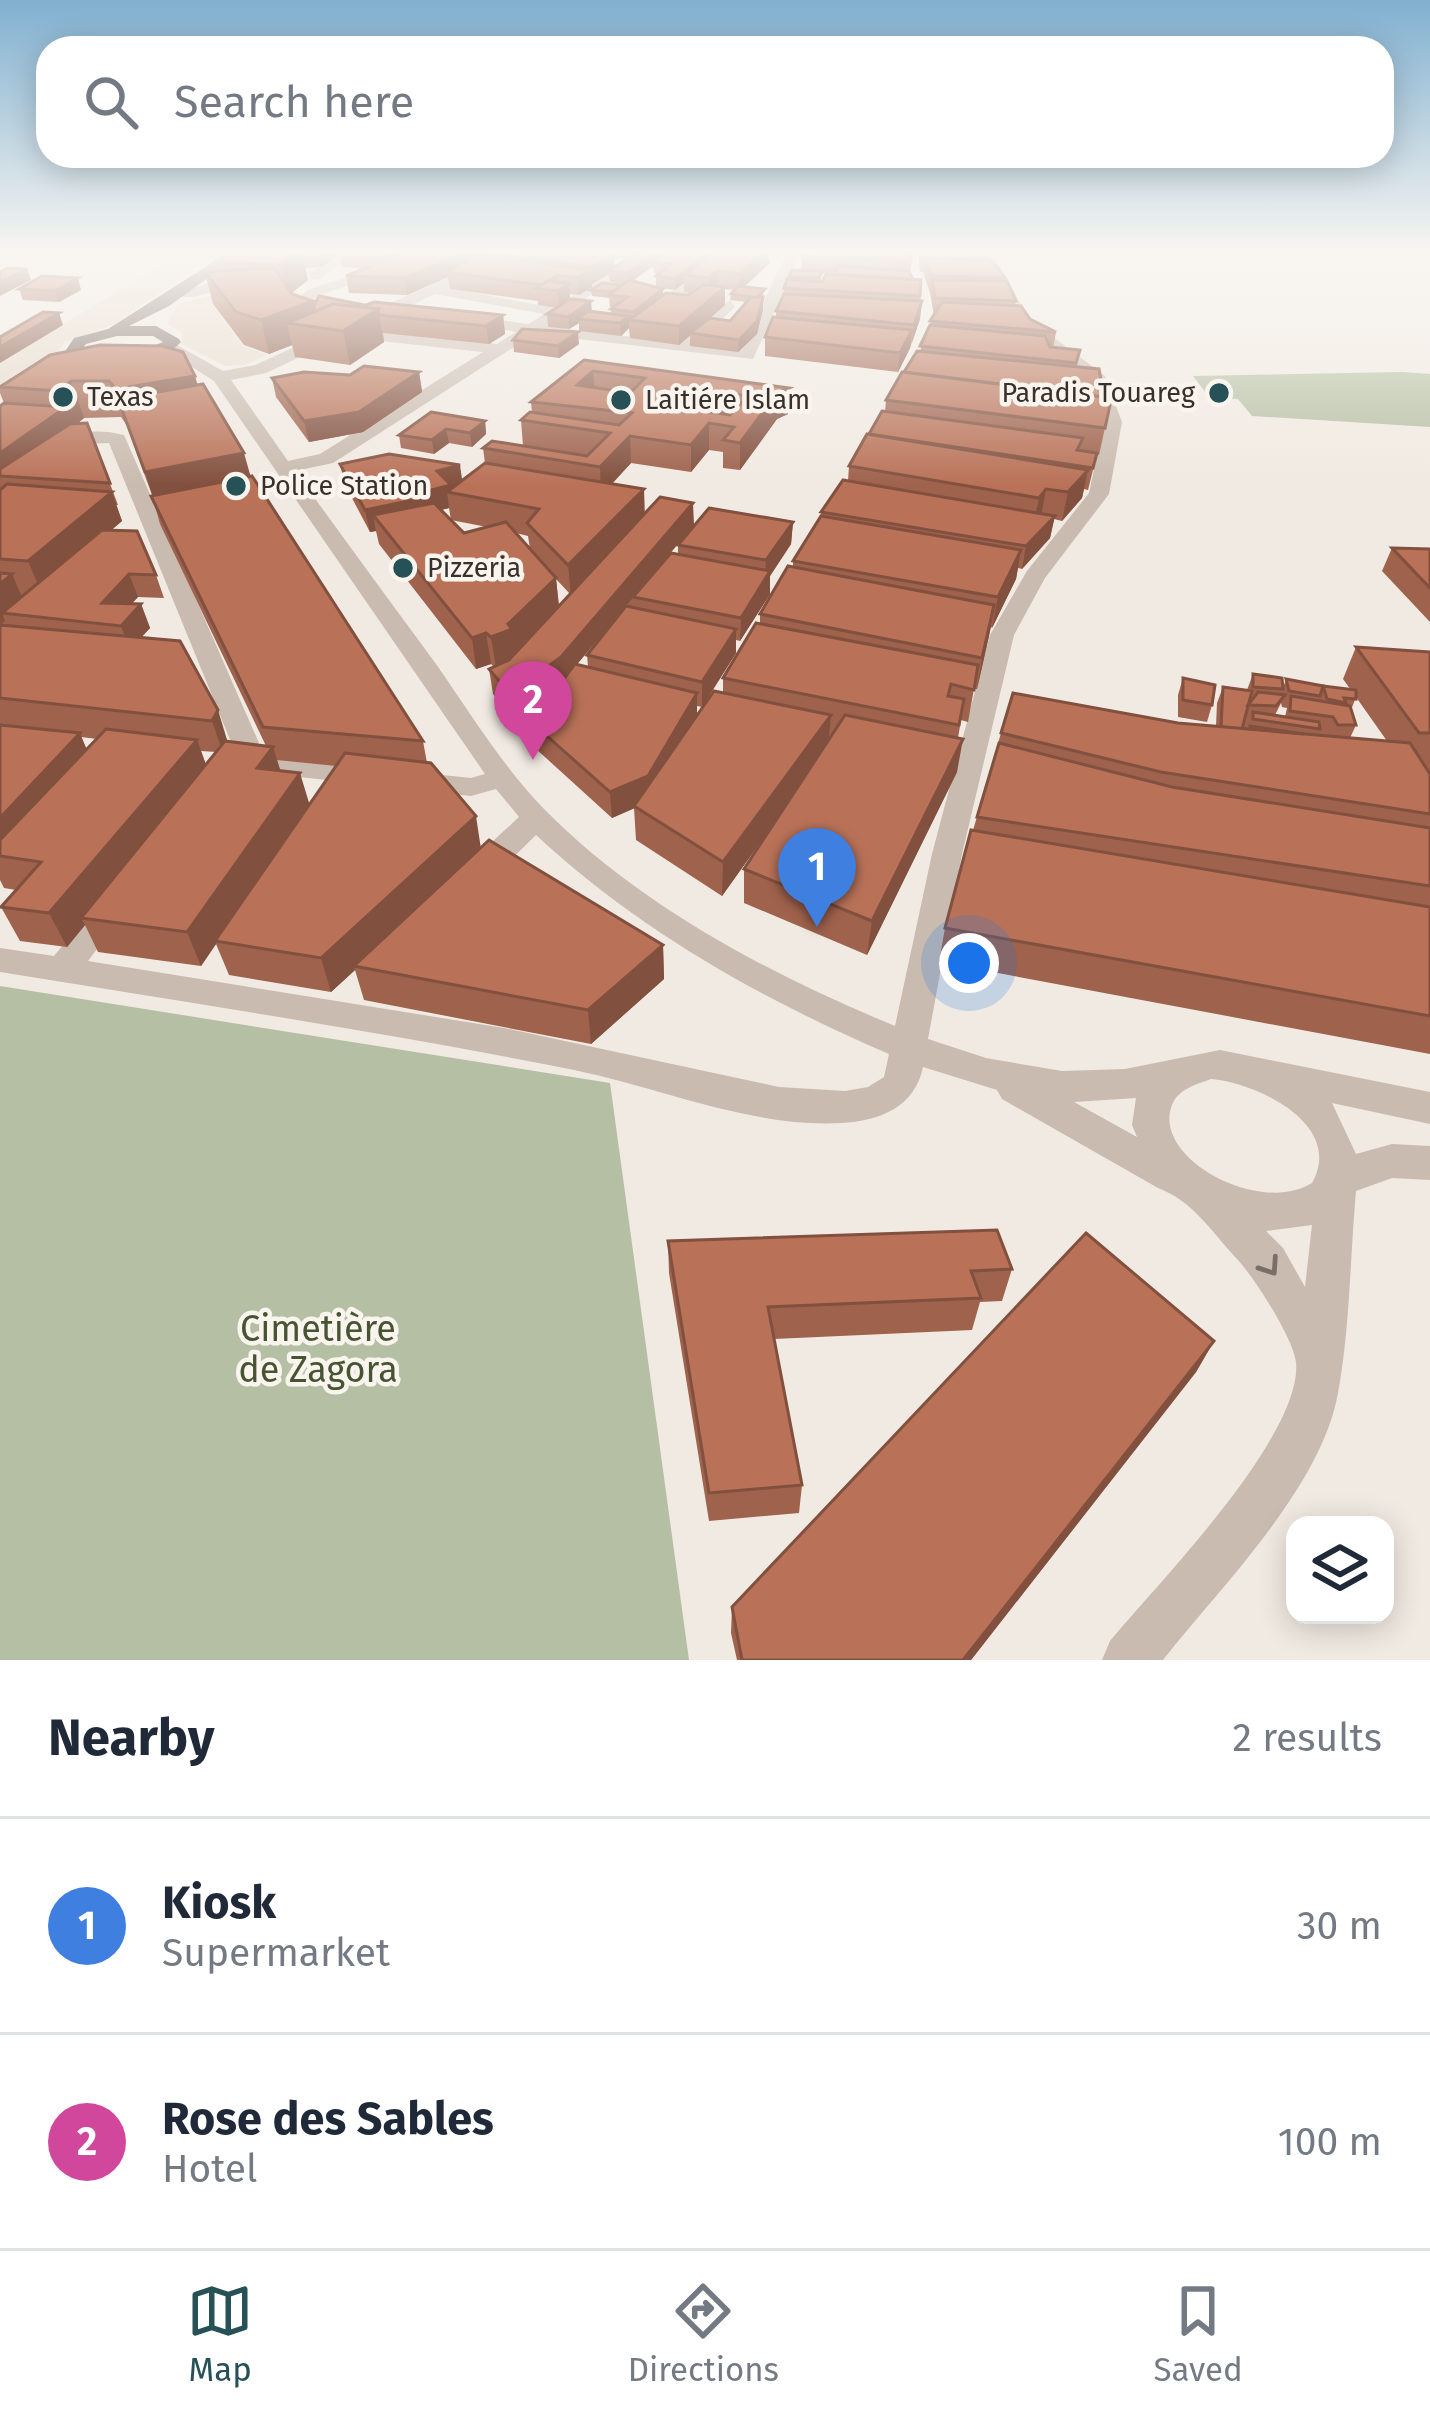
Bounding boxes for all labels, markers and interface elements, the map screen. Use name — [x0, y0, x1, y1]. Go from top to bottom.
search box — [36, 36, 1394, 168]
icon: search — [78, 69, 144, 135]
text: Search here — [174, 75, 414, 129]
place label: Paradis Touareg — [1001, 377, 1196, 409]
marker: Paradis Touareg — [1206, 380, 1232, 406]
place label: Texas — [87, 381, 154, 413]
marker: Texas — [50, 384, 76, 410]
place label: Laitiére Islam — [645, 384, 810, 416]
marker: Laitiére Islam — [608, 387, 634, 413]
place label: Police Station — [260, 470, 428, 502]
marker: Police Station — [223, 473, 249, 499]
place label: Pizzeria — [427, 552, 521, 584]
marker: Pizzeria — [390, 555, 416, 581]
pin: 2 — [494, 661, 572, 760]
pin: 1 — [778, 828, 856, 927]
your location — [939, 933, 999, 993]
one-way arrow — [1256, 1254, 1278, 1276]
park label: Cimetière de Zagora — [238, 1307, 398, 1392]
map controls — [1286, 1516, 1394, 1624]
button: layers — [1286, 1516, 1394, 1624]
text: Nearby — [48, 1707, 214, 1769]
text: 2 results — [1233, 1715, 1382, 1761]
text: Kiosk — [162, 1876, 276, 1930]
text: 1 — [78, 1903, 96, 1949]
text: 30 m — [1297, 1903, 1382, 1949]
text: Supermarket — [162, 1930, 390, 1976]
text: Rose des Sables — [162, 2092, 494, 2146]
text: 2 — [77, 2119, 97, 2165]
text: 100 m — [1278, 2119, 1382, 2165]
text: Hotel — [162, 2146, 257, 2192]
tab: Map — [187, 2278, 253, 2390]
tab: Directions — [628, 2278, 779, 2390]
tab: Saved — [1153, 2278, 1243, 2390]

